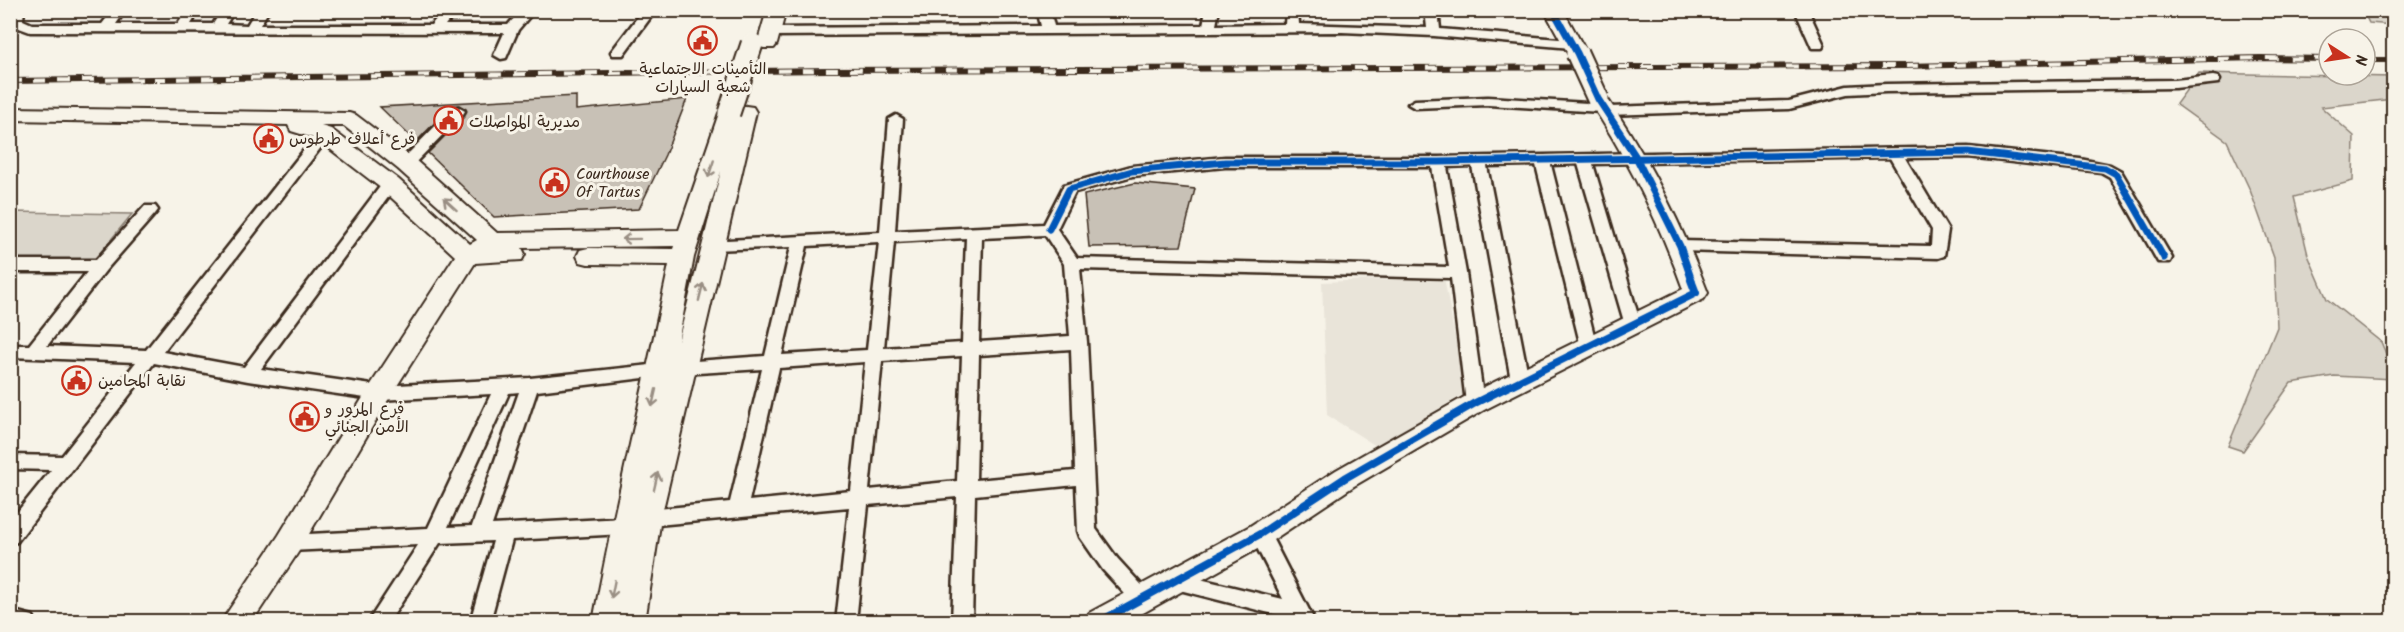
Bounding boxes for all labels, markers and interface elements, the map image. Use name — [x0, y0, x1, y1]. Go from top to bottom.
public building icon: التأمينات الاجتماعية شعبة السيارات — [687, 24, 719, 56]
north arrow — [2317, 27, 2377, 87]
text: N — [2347, 52, 2373, 67]
place label: التأمينات الاجتماعية شعبة السيارات — [640, 57, 766, 100]
public building icon: مديرية المواصلات — [432, 105, 464, 137]
place label: مديرية المواصلات — [469, 110, 580, 135]
public building icon: فرع أعلاف طرطوس — [252, 122, 284, 154]
place label: فرع أعلاف طرطوس — [289, 127, 415, 152]
one-way arrow — [705, 159, 716, 178]
place label: Courthouse Of Tartus — [576, 162, 650, 205]
public building icon: Courthouse Of Tartus — [539, 166, 571, 198]
one-way arrow — [443, 197, 458, 211]
one-way arrow — [621, 233, 641, 245]
one-way arrow — [696, 283, 708, 302]
public building icon: نقابة المحامين — [61, 364, 93, 396]
place label: نقابة المحامين — [98, 369, 186, 394]
one-way arrow — [647, 389, 659, 408]
place label: فرع المرور و الأمن الجنائي — [323, 397, 409, 441]
public building icon: فرع المرور و الأمن الجنائي — [288, 401, 320, 433]
one-way arrow — [650, 472, 662, 491]
one-way arrow — [607, 579, 618, 598]

